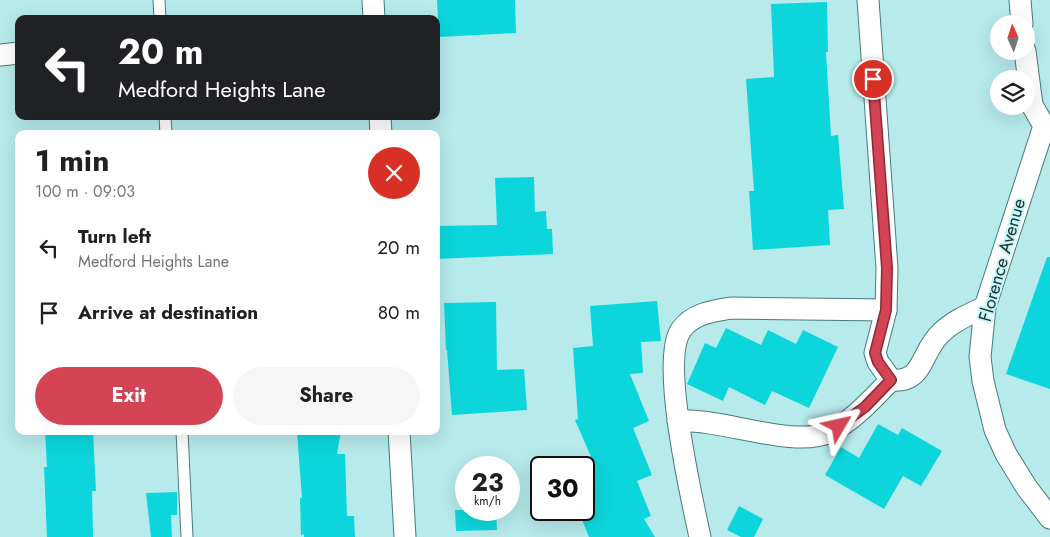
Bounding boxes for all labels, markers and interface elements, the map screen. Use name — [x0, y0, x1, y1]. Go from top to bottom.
north arrow — [990, 15, 1035, 60]
map controls — [990, 15, 1035, 115]
text: 20 m — [118, 27, 203, 77]
icon: left — [35, 35, 100, 100]
pin — [852, 58, 894, 100]
icon: arrive — [859, 65, 887, 93]
button: layers — [990, 70, 1035, 115]
text: Medford Heights Lane — [118, 73, 326, 105]
text: 1 min — [35, 139, 109, 182]
button: close — [368, 147, 420, 199]
text: 100 m · 09:03 — [35, 180, 135, 203]
street label: Florence Avenue — [972, 195, 1032, 325]
text: Turn left — [78, 223, 151, 250]
icon: left — [35, 234, 63, 262]
text: 20 m — [377, 234, 420, 261]
text: Medford Heights Lane — [78, 250, 229, 273]
icon: arrive — [35, 299, 63, 327]
text: Arrive at destination — [78, 299, 258, 326]
text: 80 m — [378, 299, 420, 326]
button: Exit — [35, 367, 223, 425]
button: Share — [233, 367, 420, 425]
position arrow — [812, 399, 864, 451]
speed limit sign: 30 — [530, 456, 595, 521]
text: 23 — [472, 464, 503, 500]
text: km/h — [474, 492, 501, 510]

